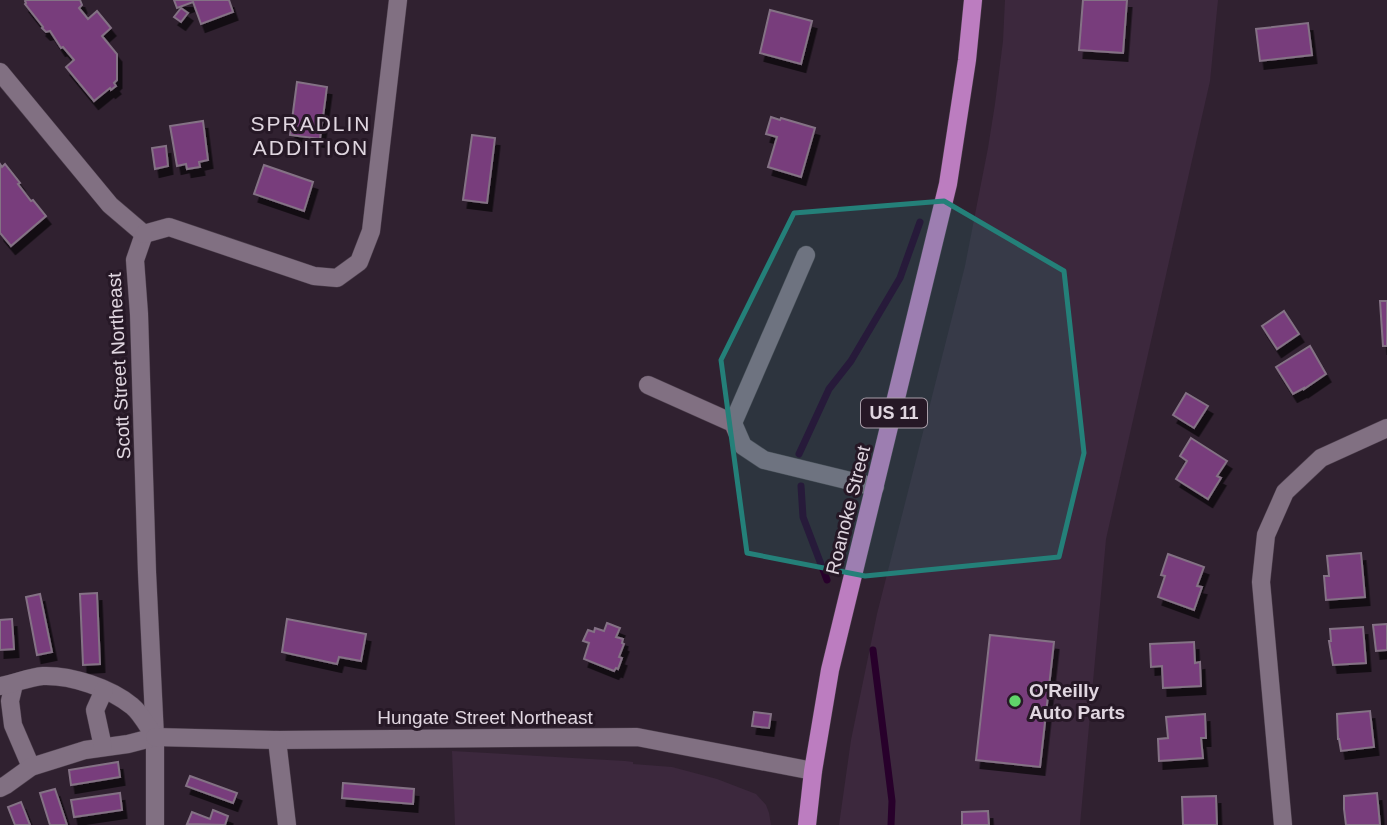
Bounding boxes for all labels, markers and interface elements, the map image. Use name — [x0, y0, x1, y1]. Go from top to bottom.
district label: SPRADLIN ADDITION — [250, 112, 372, 159]
street label: Scott Street Northeast — [104, 271, 134, 460]
road number: US 11 — [861, 398, 927, 428]
street label: Roanoke Street — [822, 443, 874, 577]
place label: O'Reilly Auto Parts — [1029, 680, 1125, 723]
marker: O'Reilly Auto Parts — [1007, 693, 1023, 709]
street label: Hungate Street Northeast — [377, 707, 593, 728]

